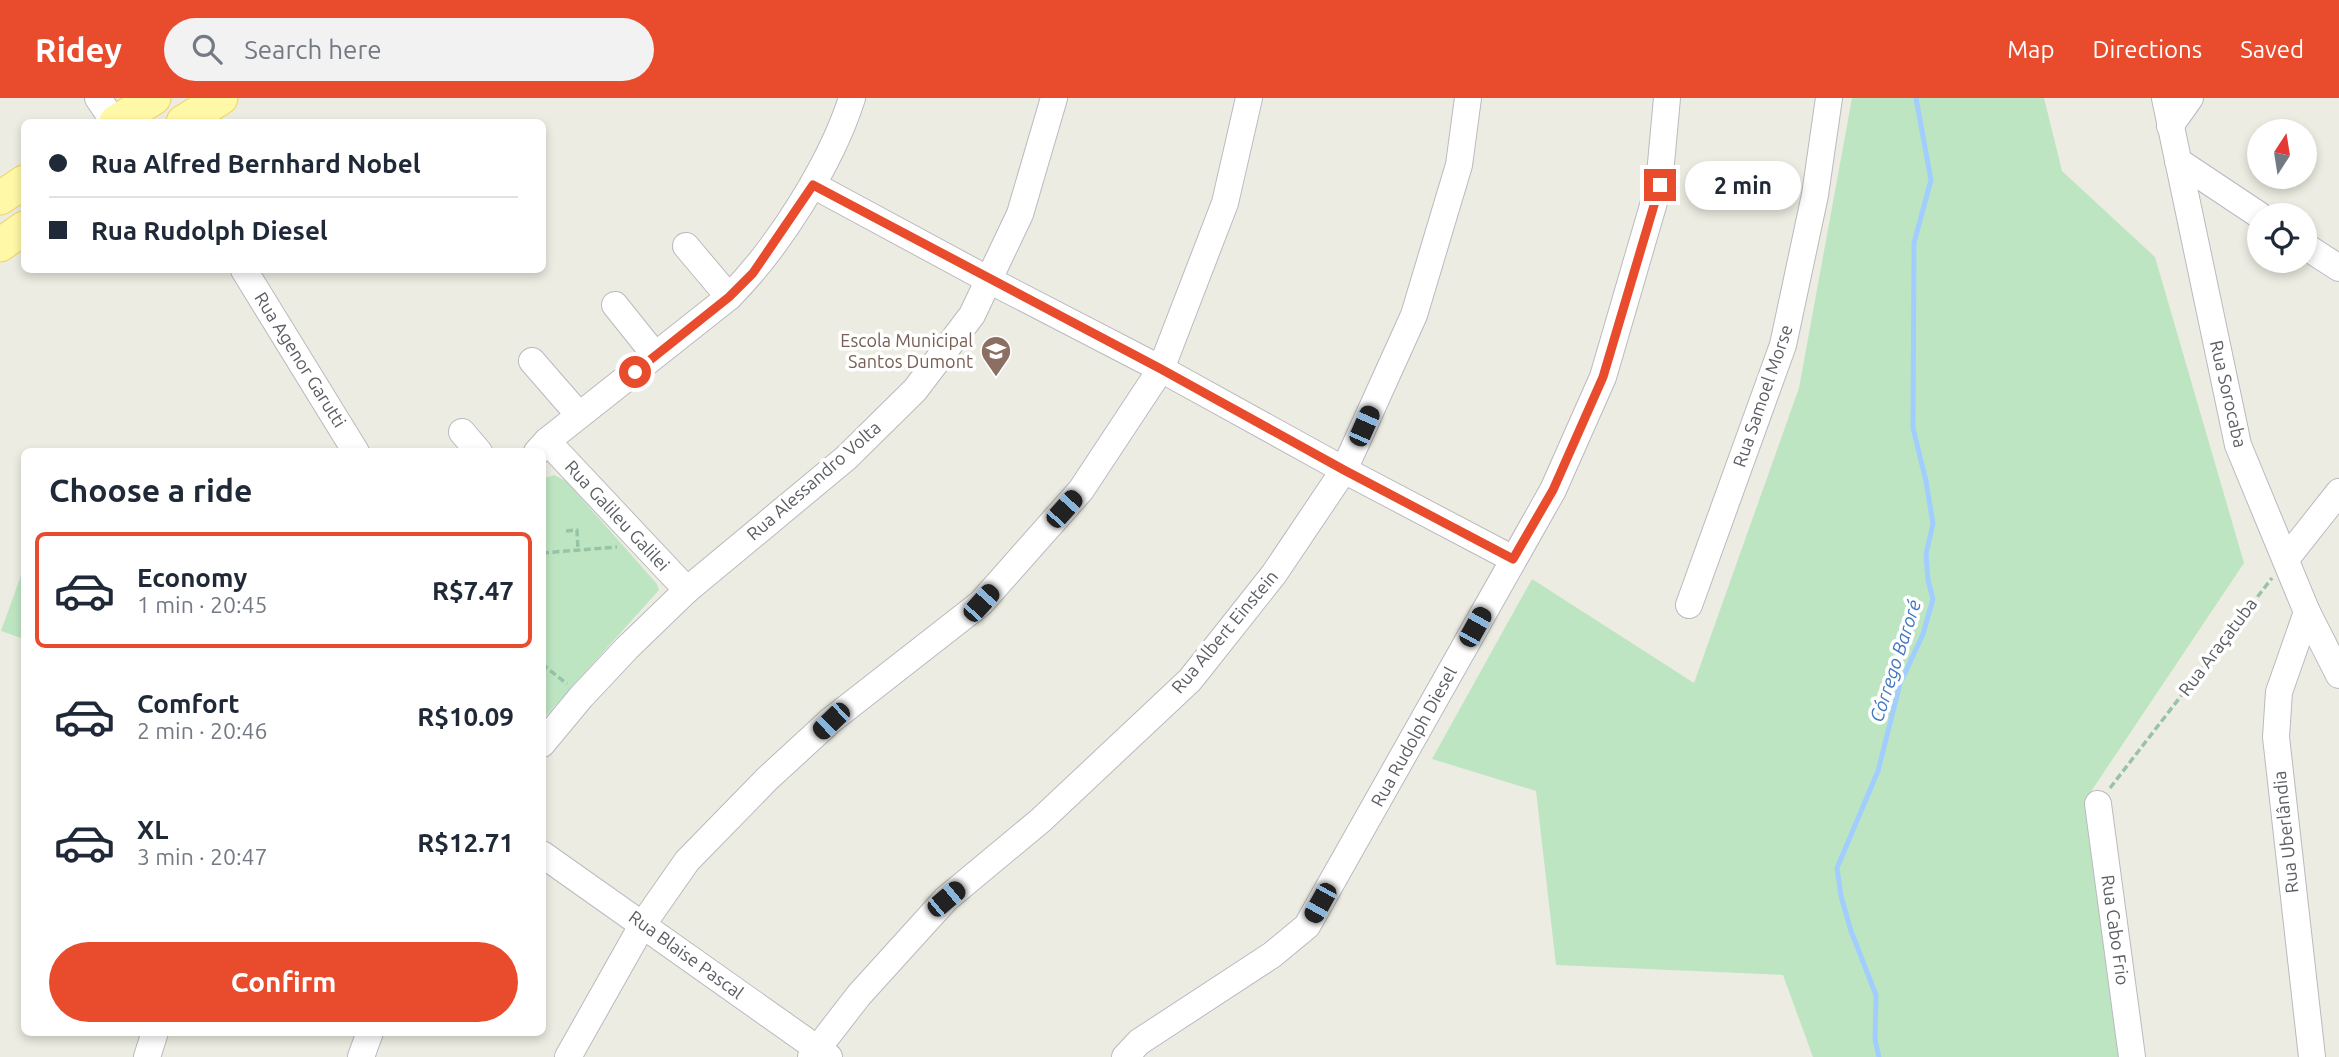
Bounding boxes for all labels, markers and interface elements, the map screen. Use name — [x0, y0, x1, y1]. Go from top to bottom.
search box — [164, 18, 654, 81]
icon: search — [188, 30, 226, 68]
text: Ridey — [35, 31, 122, 68]
text: Search here — [244, 35, 382, 64]
text: Map — [2007, 36, 2054, 63]
text: Directions — [2092, 36, 2202, 63]
text: Saved — [2240, 36, 2304, 63]
north arrow — [2247, 119, 2317, 189]
map controls — [2247, 119, 2317, 273]
text: Rua Alfred Bernhard Nobel — [91, 149, 421, 178]
callout: 2 min — [1684, 160, 1800, 210]
route end — [1644, 169, 1676, 201]
text: 2 min — [1714, 173, 1772, 198]
button: locate — [2247, 203, 2317, 273]
text: Rua Rudolph Diesel — [91, 216, 328, 245]
street label: Rua Agenor Garutti — [251, 288, 351, 431]
street label: Rua Samoel Morse — [1728, 322, 1796, 469]
place label: Escola Municipal Santos Dumont — [840, 330, 973, 371]
school or university icon: Escola Municipal Santos Dumont — [979, 334, 1013, 378]
street label: Rua Sorocaba — [2207, 338, 2251, 449]
route start — [619, 356, 651, 388]
car — [1346, 403, 1383, 449]
street label: Rua Alessandro Volta — [742, 417, 884, 544]
street label: Rua Galileu Galilei — [561, 456, 674, 575]
text: Choose a ride — [49, 472, 252, 508]
car — [1043, 486, 1086, 532]
icon: car — [53, 559, 116, 622]
text: Economy — [137, 563, 247, 592]
street label: Rua Albert Einstein — [1167, 566, 1281, 697]
text: R$7.47 — [432, 576, 514, 605]
car — [960, 580, 1003, 626]
text: 1 min · 20:45 — [137, 592, 268, 617]
street label: Rua Araçatuba — [2174, 594, 2260, 699]
water label: Córrego Baroré — [1865, 597, 1925, 725]
car — [1456, 604, 1495, 650]
street label: Rua Rudolph Diesel — [1366, 663, 1460, 810]
icon: car — [53, 685, 116, 748]
text: Comfort — [137, 689, 240, 718]
car — [809, 699, 854, 743]
text: R$10.09 — [417, 702, 514, 731]
text: 2 min · 20:46 — [137, 718, 268, 743]
street label: Rua Uberlândia — [2269, 770, 2301, 894]
icon: car — [53, 811, 116, 874]
text: XL — [137, 815, 168, 844]
text: R$12.71 — [417, 828, 514, 857]
text: 3 min · 20:47 — [137, 844, 268, 869]
street label: Rua Cabo Frio — [2098, 873, 2134, 986]
car — [924, 877, 969, 921]
car — [1301, 880, 1340, 926]
street label: Rua Blaise Pascal — [625, 906, 748, 1003]
button: Confirm — [49, 942, 518, 1022]

